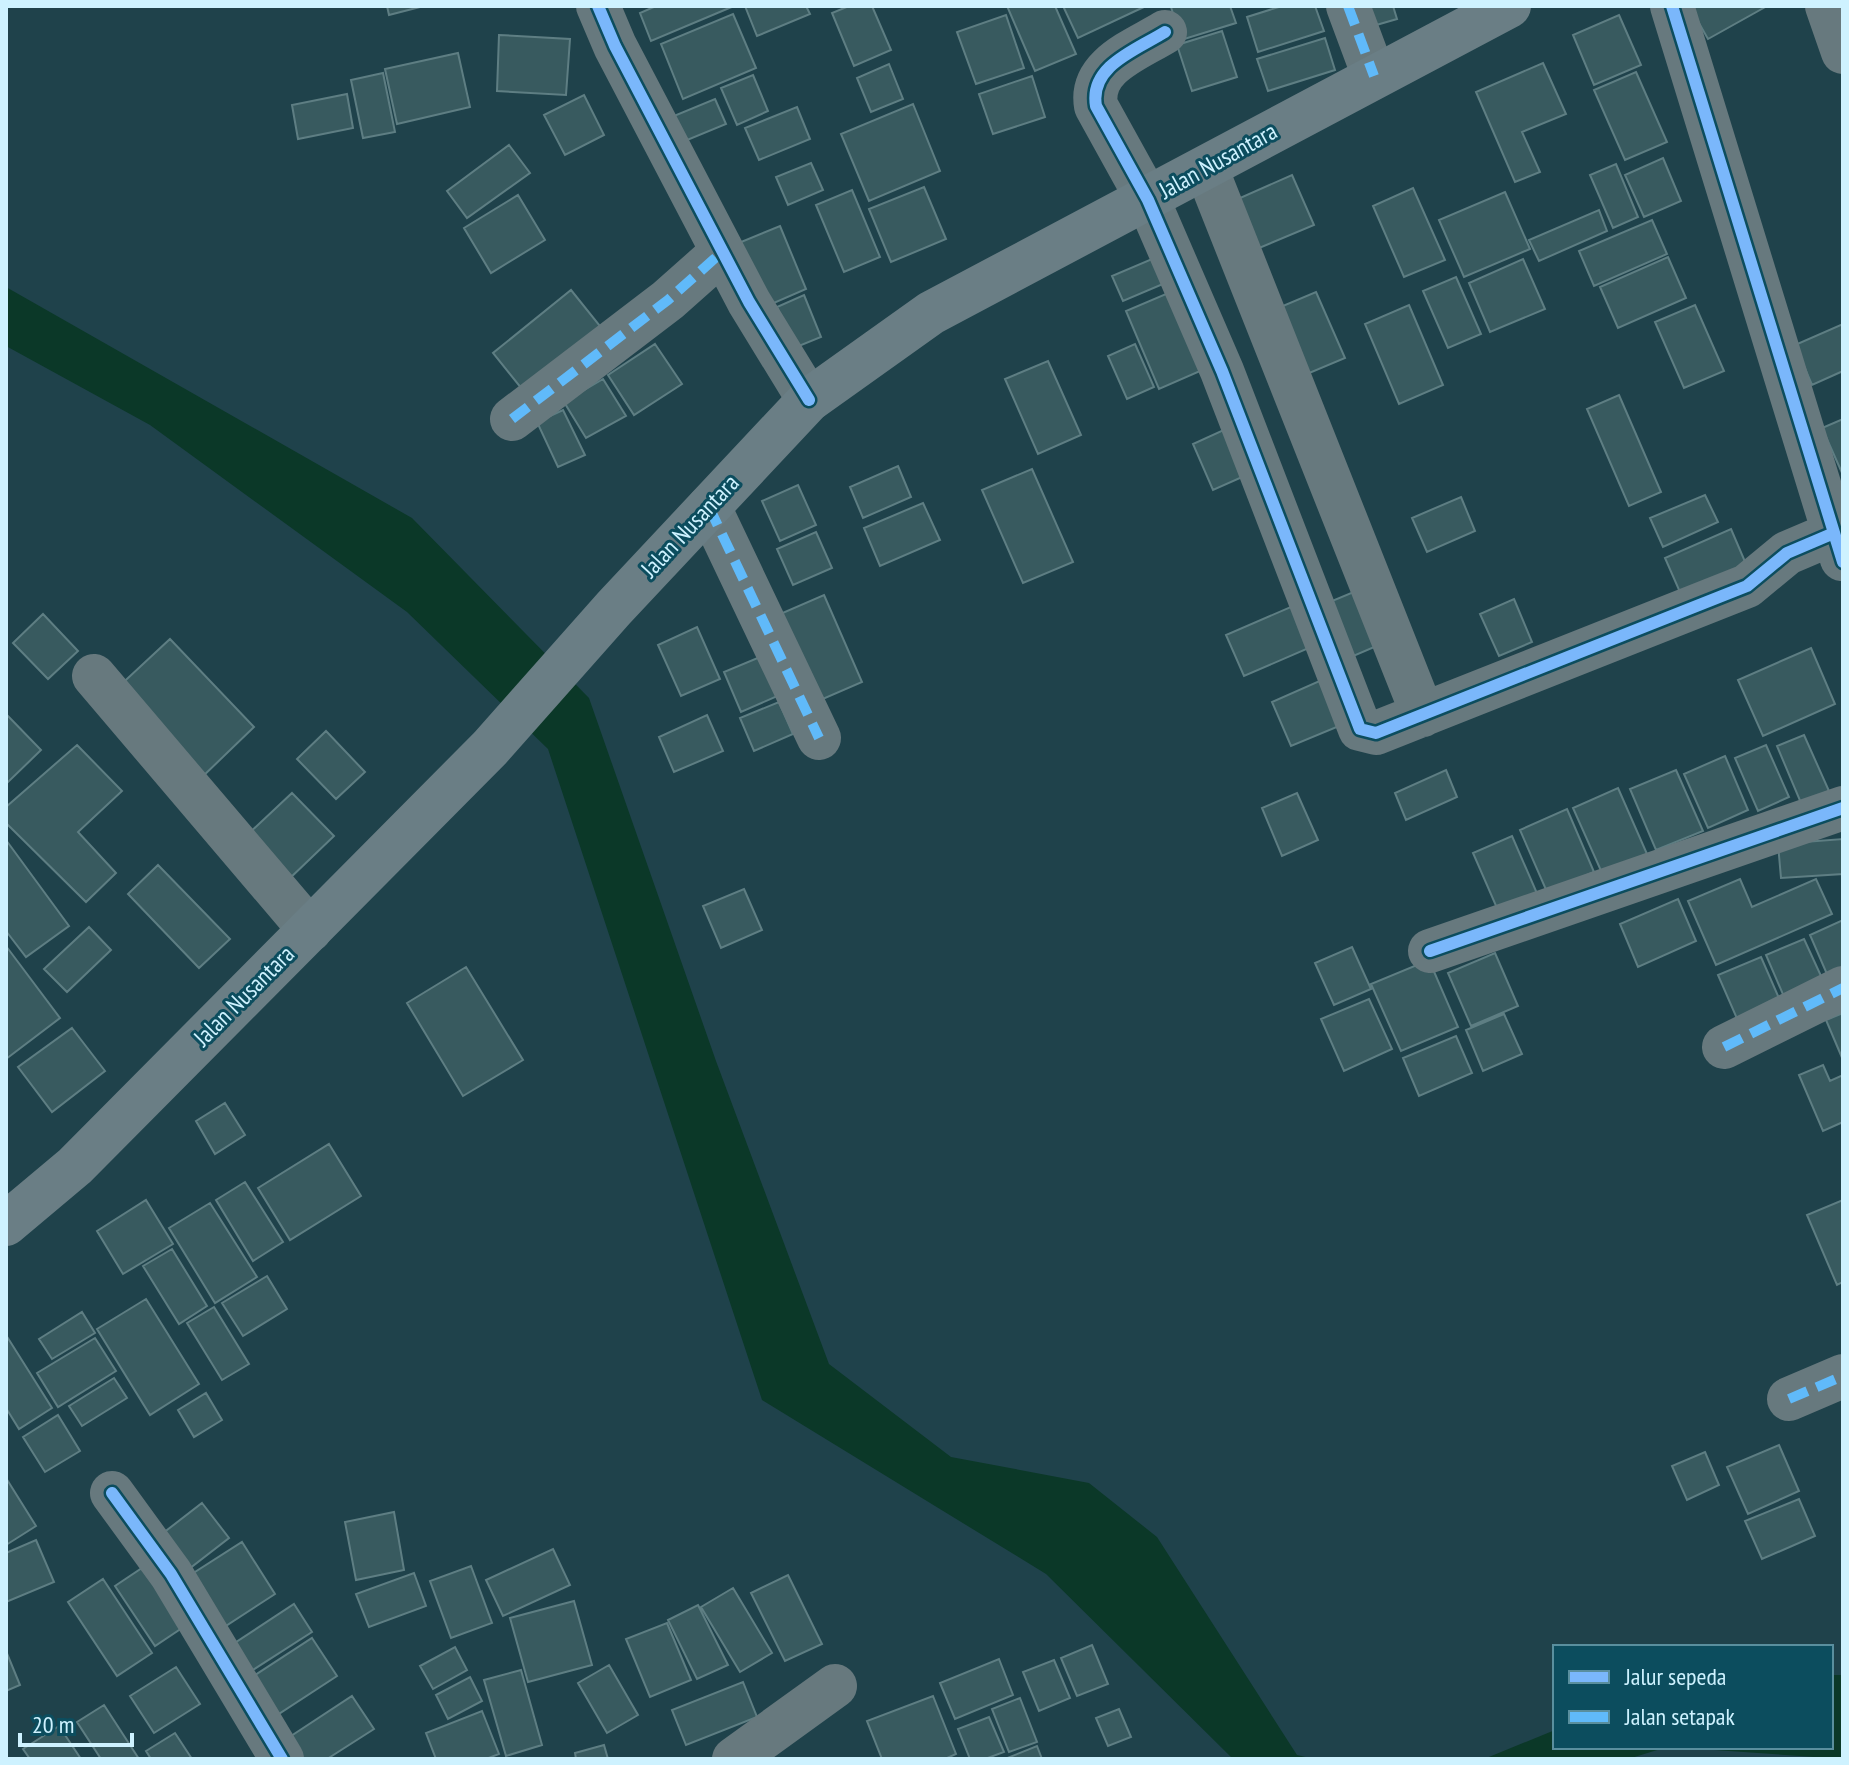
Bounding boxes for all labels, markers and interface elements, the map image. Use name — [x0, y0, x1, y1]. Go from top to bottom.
street label: Jalan Nusantara — [1152, 115, 1282, 206]
street label: Jalan Nusantara — [633, 467, 745, 585]
street label: Jalan Nusantara — [186, 939, 301, 1053]
legend — [1553, 1645, 1833, 1749]
text: Jalur sepeda — [1624, 1661, 1726, 1692]
scale bar — [20, 1697, 132, 1747]
text: Jalan setapak — [1624, 1701, 1735, 1732]
text: 20 m — [32, 1709, 74, 1740]

